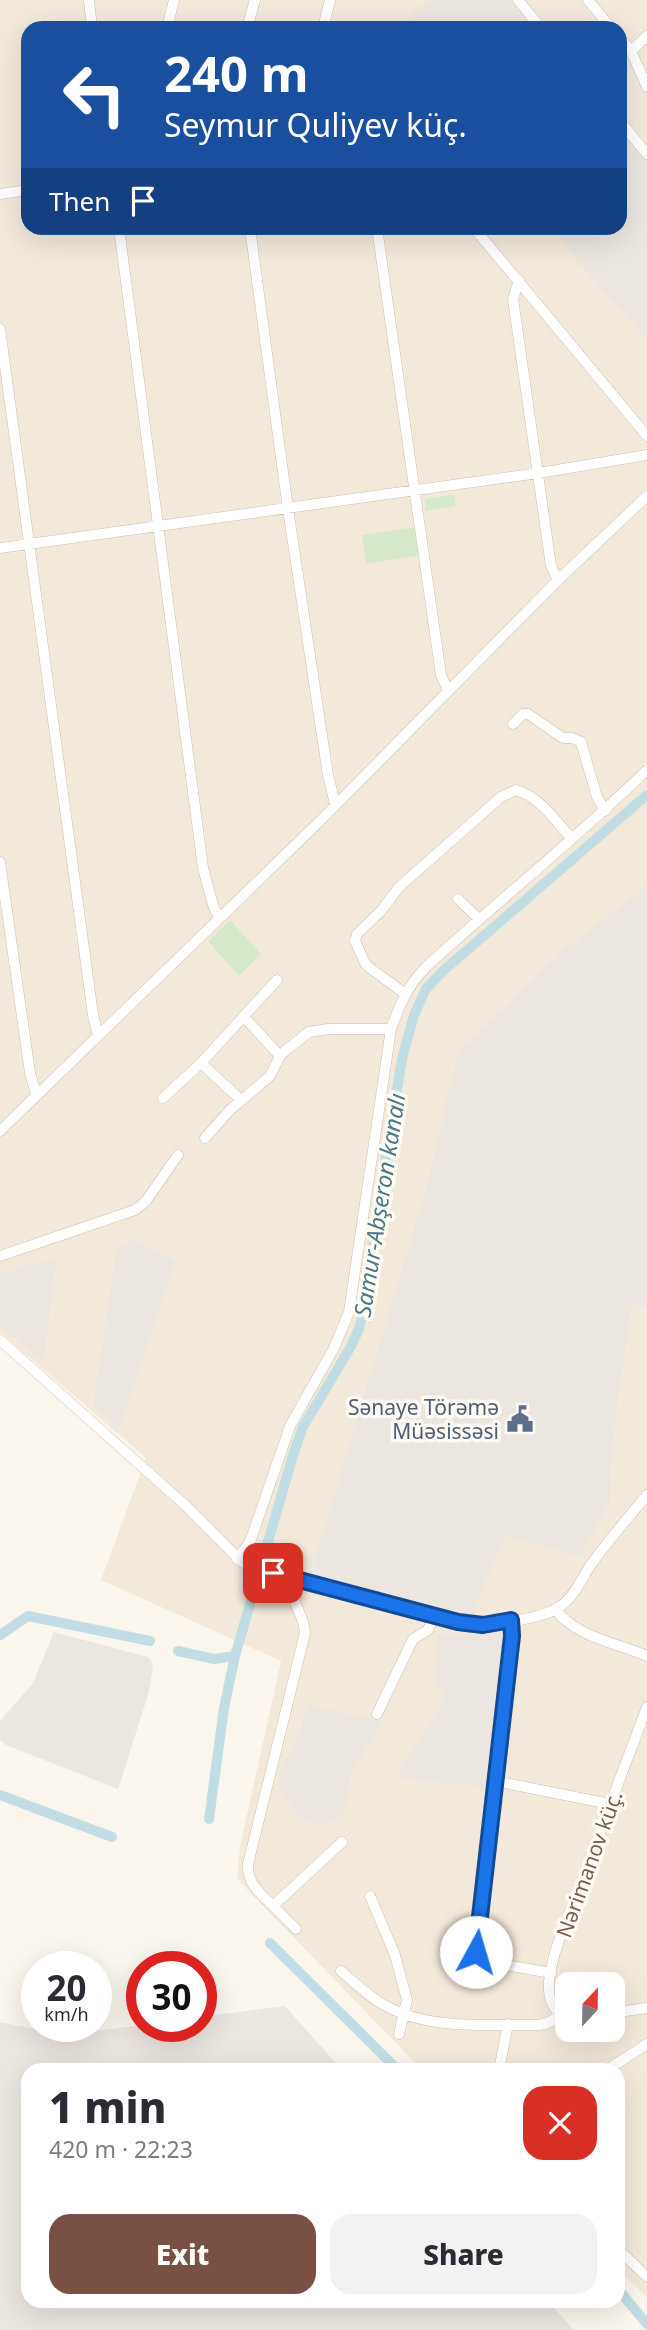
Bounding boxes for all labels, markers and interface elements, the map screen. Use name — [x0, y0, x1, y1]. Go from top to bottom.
text: 240 m — [164, 40, 309, 106]
icon: left — [49, 49, 140, 140]
text: Seymur Quliyev küç. — [164, 103, 467, 146]
icon: arrive — [124, 182, 162, 220]
text: Then — [49, 183, 110, 219]
water label: Samur-Abşeron kanalı — [346, 1091, 412, 1319]
place label: Sənaye Törəmə Müəsissəsi — [348, 1393, 499, 1445]
public building icon: Sənaye Törəmə Müəsissəsi — [505, 1404, 535, 1434]
pin — [243, 1543, 303, 1603]
icon: arrive — [254, 1554, 292, 1592]
street label: Nərimanov küç. — [549, 1787, 629, 1941]
position arrow — [439, 1915, 513, 1989]
speed limit sign: 30 — [126, 1951, 217, 2042]
text: 20 — [46, 1964, 87, 2011]
north arrow — [555, 1972, 625, 2042]
map controls — [555, 1972, 625, 2042]
text: km/h — [44, 2002, 89, 2026]
text: 1 min — [49, 2078, 166, 2135]
button: close — [523, 2086, 597, 2160]
text: 420 m · 22:23 — [49, 2133, 193, 2165]
button: Exit — [49, 2214, 316, 2294]
button: Share — [330, 2214, 597, 2294]

